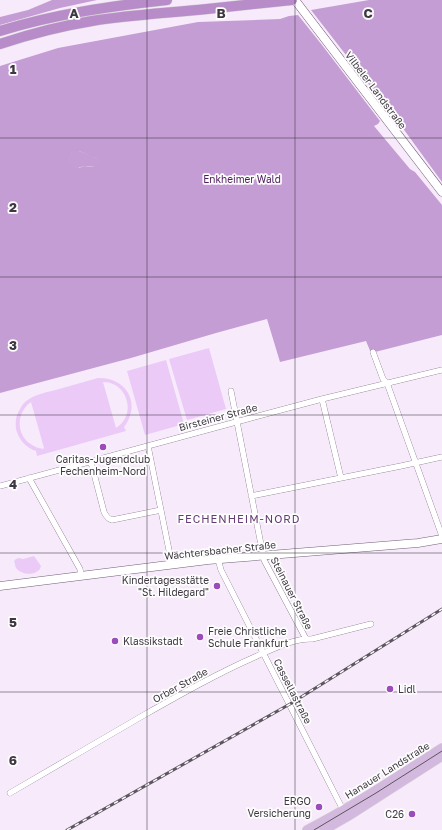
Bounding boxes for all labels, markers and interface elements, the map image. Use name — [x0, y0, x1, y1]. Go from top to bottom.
text: A — [69, 5, 79, 21]
text: B — [216, 5, 226, 21]
text: C — [363, 5, 373, 21]
street label: Vilbeler Landstraße — [343, 49, 409, 131]
text: 1 — [10, 61, 17, 77]
park label: Enkheimer Wald — [203, 173, 281, 185]
text: 2 — [9, 199, 17, 215]
text: 3 — [9, 337, 17, 353]
street label: Birsteiner Straße — [177, 401, 259, 433]
marker: Caritas-Jugendclub Fechenheim-Nord — [98, 442, 108, 452]
place label: Caritas-Jugendclub Fechenheim-Nord — [56, 453, 150, 477]
text: 4 — [9, 476, 17, 492]
district label: FECHENHEIM-NORD — [178, 512, 300, 525]
street label: Wächtersbacher Straße — [164, 538, 277, 562]
street label: Steinauer Straße — [268, 555, 316, 632]
place label: Kindertagesstätte "St. Hildegard" — [122, 574, 209, 598]
marker: Kindertagesstätte "St. Hildegard" — [212, 581, 222, 591]
text: 5 — [9, 614, 17, 630]
place label: Freie Christliche Schule Frankfurt — [208, 625, 288, 649]
marker: Freie Christliche Schule Frankfurt — [195, 632, 205, 642]
place label: Klassikstadt — [123, 635, 183, 647]
marker: Klassikstadt — [110, 636, 120, 646]
street label: Cassellastraße — [271, 657, 315, 726]
street label: Orber Straße — [150, 665, 210, 705]
place label: Lidl — [398, 683, 416, 695]
marker: Lidl — [385, 684, 395, 694]
street label: Hanauer Landstraße — [343, 739, 432, 801]
text: 6 — [9, 752, 17, 768]
place label: ERGO Versicherung — [248, 795, 311, 819]
marker: ERGO Versicherung — [314, 802, 324, 812]
place label: C26 — [385, 808, 404, 820]
marker: C26 — [407, 809, 417, 819]

